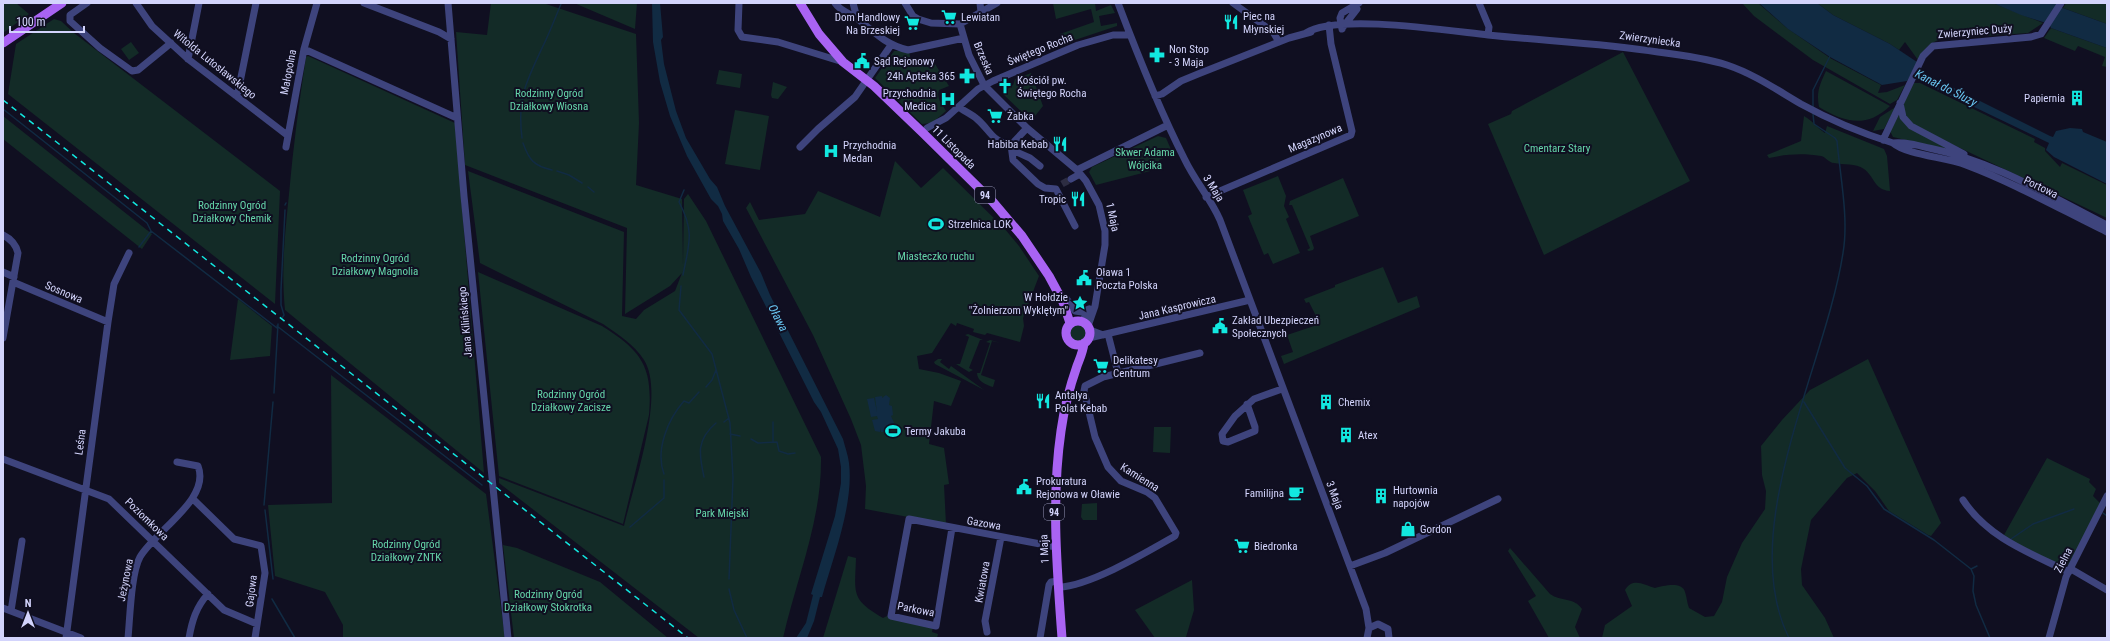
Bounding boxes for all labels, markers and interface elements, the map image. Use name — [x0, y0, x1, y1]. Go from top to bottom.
scale bar — [10, 8, 84, 34]
supermarket icon: Lewiatan — [940, 8, 958, 26]
place label: Piec na Młynskiej — [1243, 10, 1284, 36]
place label: Dom Handlowy Na Brzeskiej — [835, 11, 900, 37]
place label: Lewiatan — [961, 11, 1000, 24]
restaurant icon: Piec na Młynskiej — [1222, 13, 1240, 31]
supermarket icon: Dom Handlowy Na Brzeskiej — [903, 14, 921, 32]
text: 100 m — [16, 15, 46, 29]
street label: Zwierzyniec Duży — [1937, 22, 2013, 41]
street label: Witolda Lutosławskiego — [171, 27, 259, 102]
street label: Zwierzyniecka — [1619, 29, 1681, 50]
street label: Świętego Rocha — [1006, 30, 1075, 68]
street label: Brzeska — [971, 40, 996, 77]
place label: Non Stop - 3 Maja — [1169, 43, 1209, 69]
pharmacy icon: Non Stop - 3 Maja — [1148, 46, 1166, 64]
street label: Małopolna — [278, 48, 299, 96]
public building icon: Sąd Rejonowy — [853, 52, 871, 70]
place label: Sąd Rejonowy — [874, 55, 935, 68]
water label: Kanał do Śluzy — [1913, 66, 1981, 110]
pharmacy icon: 24h Apteka 365 — [958, 67, 976, 85]
place label: 24h Apteka 365 — [887, 70, 955, 83]
place label: Kościół pw. Świętego Rocha — [1017, 74, 1086, 100]
church icon: Kościół pw. Świętego Rocha — [996, 77, 1014, 95]
park label: Rodzinny Ogród Działkowy Wiosna — [510, 87, 588, 113]
place label: Przychodnia Medica — [883, 87, 936, 113]
building icon: Papiernia — [2068, 89, 2086, 107]
hospital icon: Przychodnia Medica — [939, 90, 957, 108]
place label: Papiernia — [2024, 92, 2065, 105]
supermarket icon: Żabka — [986, 107, 1004, 125]
place label: Żabka — [1007, 110, 1034, 123]
street label: Magazynowa — [1286, 121, 1344, 156]
street label: 11 Listopada — [929, 123, 978, 172]
restaurant icon: Habiba Kebab — [1051, 135, 1069, 153]
place label: Habiba Kebab — [988, 138, 1048, 151]
place label: Przychodnia Medan — [843, 139, 896, 165]
hospital icon: Przychodnia Medan — [822, 142, 840, 160]
park label: Cmentarz Stary — [1524, 142, 1591, 155]
park label: Skwer Adama Wójcika — [1115, 146, 1175, 172]
street label: 3 Maja — [1200, 172, 1227, 204]
street label: Portowa — [2022, 174, 2060, 201]
road number: 94 — [975, 187, 995, 203]
restaurant icon: Tropic — [1069, 190, 1087, 208]
place label: Tropic — [1039, 193, 1066, 206]
park label: Rodzinny Ogród Działkowy Chemik — [193, 199, 271, 225]
street label: 1 Maja — [1103, 201, 1122, 233]
sports icon: Strzelnica LOK — [927, 215, 945, 233]
place label: Strzelnica LOK — [948, 218, 1011, 231]
park label: Miasteczko ruchu — [898, 250, 974, 263]
park label: Rodzinny Ogród Działkowy Magnolia — [332, 252, 418, 278]
place label: Oława 1 Poczta Polska — [1096, 266, 1158, 292]
public building icon: Oława 1 Poczta Polska — [1075, 269, 1093, 287]
street label: Sosnowa — [43, 279, 85, 306]
street label: Jana Kilińskiego — [456, 285, 475, 358]
place label: W Hołdzie "Żolnierzom Wyklętym" — [969, 291, 1068, 317]
street label: Jana Kasprowicza — [1137, 292, 1217, 323]
place icon: W Hołdzie "Żolnierzom Wyklętym" — [1071, 294, 1089, 312]
water label: Oława — [765, 302, 791, 334]
place label: Zakład Ubezpieczeń Społecznych — [1232, 314, 1319, 340]
public building icon: Zakład Ubezpieczeń Społecznych — [1211, 317, 1229, 335]
place label: Delikatesy Centrum — [1113, 354, 1158, 380]
supermarket icon: Delikatesy Centrum — [1092, 357, 1110, 375]
park label: Rodzinny Ogród Działkowy Zacisze — [531, 388, 611, 414]
place label: Antalya Polat Kebab — [1055, 389, 1107, 415]
restaurant icon: Antalya Polat Kebab — [1034, 392, 1052, 410]
building icon: Chemix — [1317, 393, 1335, 411]
place label: Chemix — [1338, 396, 1371, 409]
sports icon: Termy Jakuba — [884, 422, 902, 440]
place label: Termy Jakuba — [905, 425, 966, 438]
building icon: Atex — [1337, 426, 1355, 444]
street label: Leśna — [72, 428, 89, 456]
place label: Atex — [1358, 429, 1378, 442]
street label: Kamienna — [1118, 460, 1161, 494]
place label: Prokuratura Rejonowa w Oławie — [1036, 475, 1120, 501]
public building icon: Prokuratura Rejonowa w Oławie — [1015, 478, 1033, 496]
street label: 3 Maja — [1323, 479, 1346, 511]
cafe icon: Familijna — [1287, 484, 1305, 502]
place label: Hurtownia napojów — [1393, 484, 1438, 510]
place label: Familijna — [1245, 487, 1284, 500]
building icon: Hurtownia napojów — [1372, 487, 1390, 505]
street label: Poziomkowa — [122, 495, 171, 543]
road number: 94 — [1044, 504, 1064, 520]
park label: Park Miejski — [695, 507, 749, 520]
street label: Gazowa — [966, 514, 1002, 533]
shop icon: Gordon — [1399, 520, 1417, 538]
place label: Gordon — [1420, 523, 1452, 536]
street label: 1 Maja — [1037, 534, 1052, 564]
supermarket icon: Biedronka — [1233, 537, 1251, 555]
park label: Rodzinny Ogród Działkowy ZNTK — [371, 538, 441, 564]
place label: Biedronka — [1254, 540, 1297, 553]
street label: Zielna — [2052, 545, 2075, 575]
street label: Jeżynowa — [115, 558, 136, 603]
street label: Kwiatowa — [972, 560, 993, 604]
street label: Gajowa — [243, 574, 260, 608]
park label: Rodzinny Ogród Działkowy Stokrotka — [504, 588, 592, 614]
north arrow — [8, 593, 48, 633]
text: N — [25, 597, 32, 610]
street label: Parkowa — [896, 600, 936, 619]

